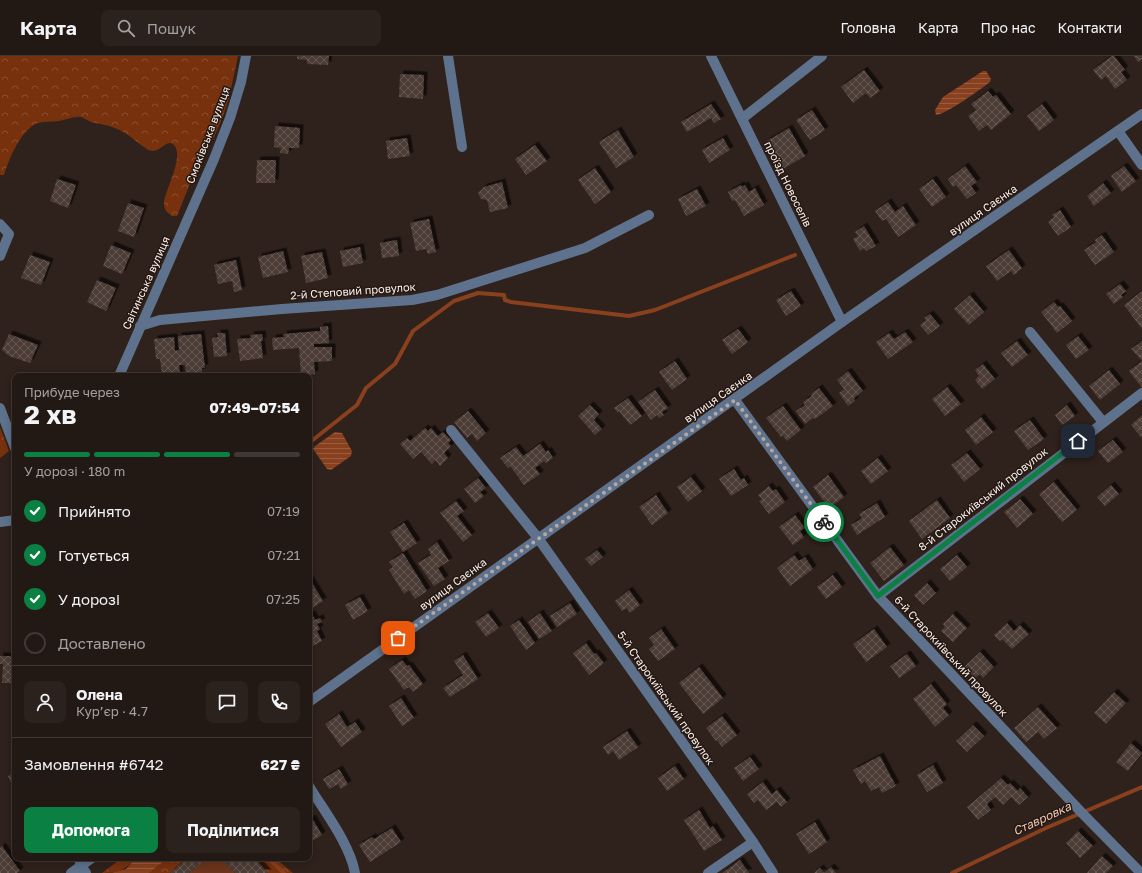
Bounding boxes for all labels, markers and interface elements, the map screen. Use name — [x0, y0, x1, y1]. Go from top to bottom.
search box — [101, 10, 381, 46]
text: Карта — [20, 16, 77, 39]
icon: search — [115, 17, 137, 39]
text: Пошук — [147, 19, 196, 37]
text: Головна — [840, 19, 896, 36]
text: Карта — [918, 19, 959, 36]
text: Про нас — [981, 19, 1036, 36]
text: Контакти — [1058, 19, 1122, 36]
street label: Смоківська вулиця — [183, 85, 232, 185]
street label: проїзд Новоселів — [762, 139, 815, 229]
street label: вулиця Саєнка — [946, 181, 1019, 238]
street label: Світинська вулиця — [119, 234, 172, 331]
street label: 2-й Степовий провулок — [290, 280, 417, 301]
street label: вулиця Саєнка — [681, 368, 754, 425]
text: Прибуде через — [24, 384, 120, 400]
text: 07:49–07:54 — [209, 398, 300, 416]
text: 2 хв — [24, 399, 77, 430]
pin — [1061, 424, 1095, 458]
icon: home — [1067, 430, 1089, 452]
street label: 8-й Старокиївський провулок — [916, 444, 1050, 553]
text: У дорозі · 180 m — [24, 463, 125, 479]
icon: check — [24, 500, 46, 522]
text: Прийнято — [58, 502, 131, 520]
courier — [804, 502, 844, 542]
text: 07:19 — [267, 503, 300, 519]
icon: bike — [813, 511, 835, 533]
icon: check — [24, 544, 46, 566]
text: Готується — [58, 546, 130, 564]
text: 07:21 — [267, 547, 300, 563]
street label: вулиця Саєнка — [417, 555, 489, 612]
icon: check — [24, 588, 46, 610]
text: У дорозі — [58, 590, 120, 608]
text: 07:25 — [266, 591, 300, 607]
street label: 6-й Старокиївський провулок — [892, 593, 1011, 719]
pin — [381, 621, 415, 655]
icon: bag — [387, 627, 409, 649]
street label: 5-й Старокиївський провулок — [615, 628, 718, 768]
text: Доставлено — [58, 634, 146, 652]
button: person — [24, 681, 66, 723]
button: chat — [206, 681, 248, 723]
button: phone — [258, 681, 300, 723]
text: Олена — [76, 685, 123, 703]
text: Кур’єр · 4.7 — [76, 703, 148, 719]
text: Замовлення #6742 — [24, 755, 164, 773]
text: 627 ₴ — [260, 755, 300, 773]
water label: Ставровка — [1010, 798, 1074, 839]
button: Допомога — [24, 807, 158, 853]
button: Поділитися — [166, 807, 300, 853]

